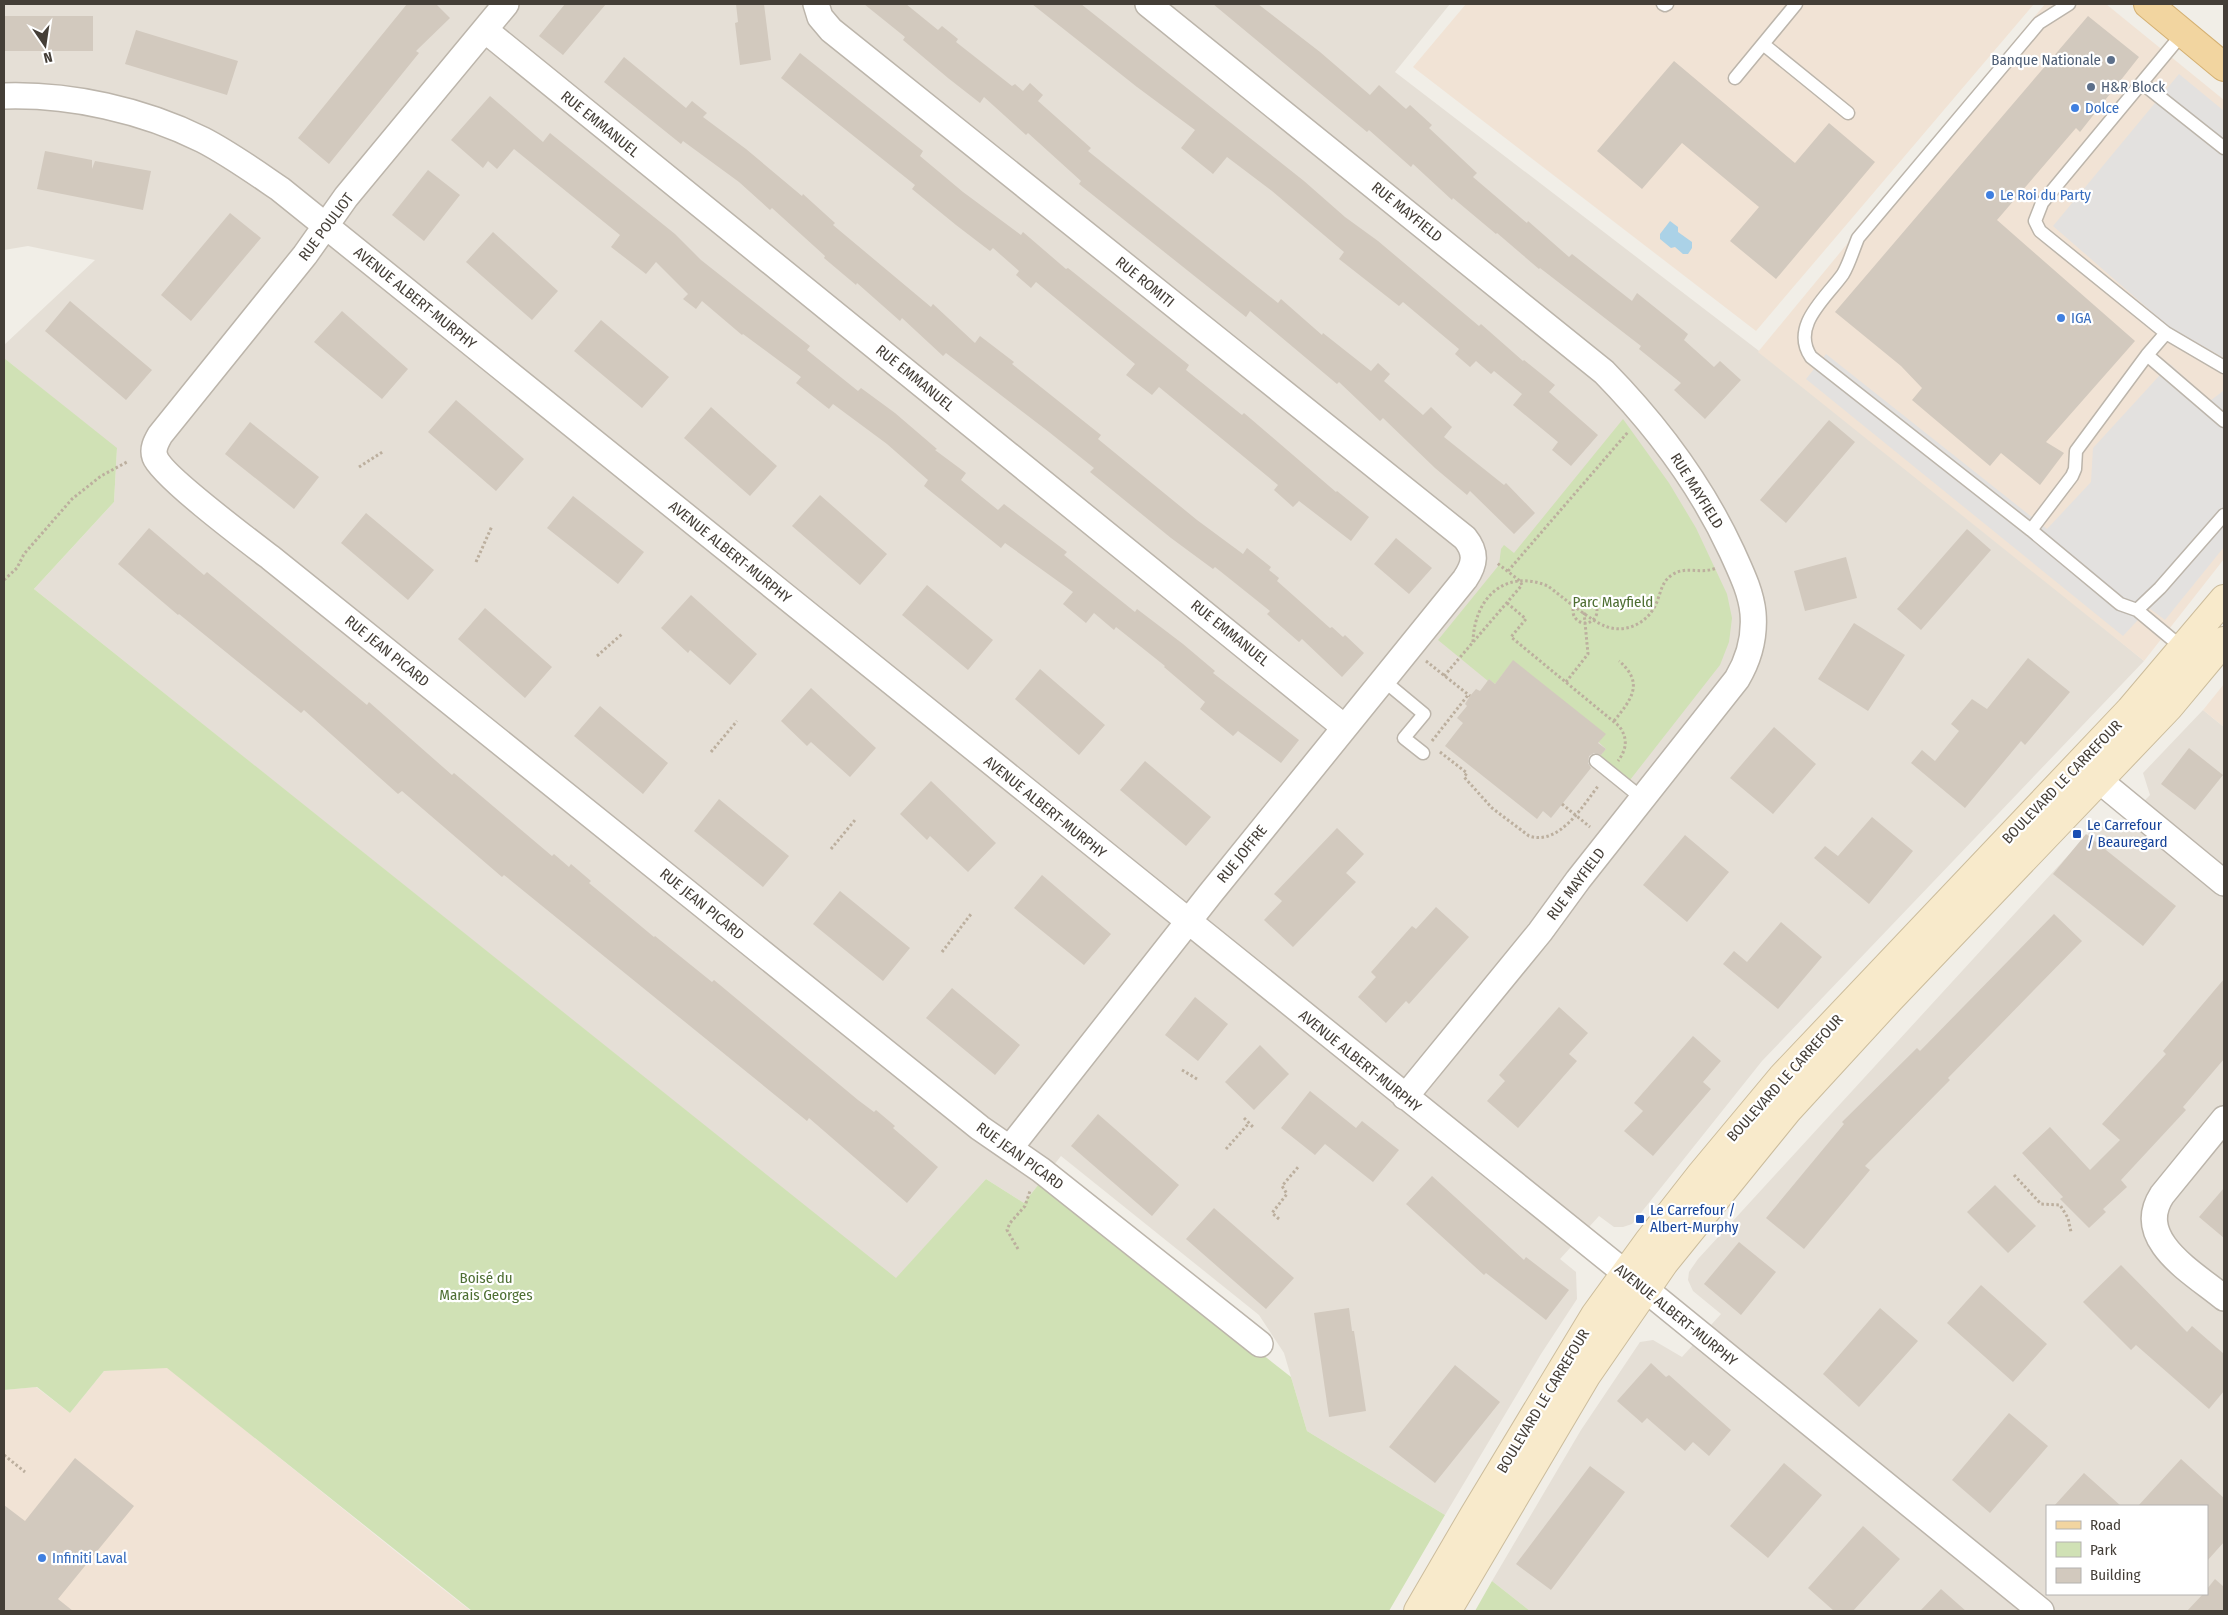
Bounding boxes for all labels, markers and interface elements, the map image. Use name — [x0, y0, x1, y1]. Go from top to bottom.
north arrow — [20, 20, 70, 70]
text: N — [42, 48, 54, 66]
place label: Banque Nationale — [1991, 51, 2101, 69]
marker: Banque Nationale — [2105, 54, 2117, 66]
place label: H&R Block — [2101, 78, 2165, 96]
marker: H&R Block — [2085, 81, 2097, 93]
street label: RUE EMMANUEL — [557, 87, 643, 161]
place label: Dolce — [2085, 99, 2119, 117]
marker: Dolce — [2069, 102, 2081, 114]
street label: RUE MAYFIELD — [1368, 178, 1446, 246]
place label: Le Roi du Party — [2000, 186, 2091, 204]
marker: Le Roi du Party — [1984, 189, 1996, 201]
street label: RUE POULIOT — [295, 190, 357, 264]
street label: AVENUE ALBERT-MURPHY — [350, 243, 480, 353]
street label: RUE ROMITI — [1112, 253, 1178, 311]
place label: IGA — [2071, 309, 2092, 327]
marker: IGA — [2055, 312, 2067, 324]
street label: RUE EMMANUEL — [872, 341, 958, 415]
street label: RUE MAYFIELD — [1667, 450, 1727, 532]
street label: AVENUE ALBERT-MURPHY — [665, 497, 795, 607]
park label: Parc Mayfield — [1573, 593, 1653, 611]
street label: RUE EMMANUEL — [1187, 596, 1273, 670]
street label: RUE JEAN PICARD — [341, 612, 433, 690]
street label: BOULEVARD LE CARREFOUR — [1998, 717, 2126, 847]
street label: AVENUE ALBERT-MURPHY — [980, 752, 1110, 862]
place label: Le Carrefour / Beauregard — [2087, 816, 2167, 851]
street label: RUE JOFFRE — [1213, 821, 1271, 887]
marker: Le Carrefour / Beauregard — [2071, 828, 2083, 840]
street label: RUE MAYFIELD — [1543, 844, 1609, 924]
street label: RUE JEAN PICARD — [656, 865, 748, 943]
street label: AVENUE ALBERT-MURPHY — [1295, 1006, 1425, 1116]
street label: BOULEVARD LE CARREFOUR — [1723, 1011, 1847, 1145]
street label: RUE JEAN PICARD — [973, 1118, 1067, 1194]
place label: Le Carrefour / Albert-Murphy — [1650, 1201, 1739, 1236]
marker: Le Carrefour / Albert-Murphy — [1634, 1213, 1646, 1225]
street label: AVENUE ALBERT-MURPHY — [1611, 1260, 1741, 1370]
park label: Boisé du Marais Georges — [439, 1269, 533, 1304]
street label: BOULEVARD LE CARREFOUR — [1493, 1326, 1593, 1476]
legend — [2046, 1505, 2208, 1595]
text: Road — [2090, 1516, 2121, 1534]
text: Park — [2090, 1541, 2117, 1559]
place label: Infiniti Laval — [52, 1549, 127, 1567]
marker: Infiniti Laval — [36, 1552, 48, 1564]
text: Building — [2090, 1566, 2141, 1584]

